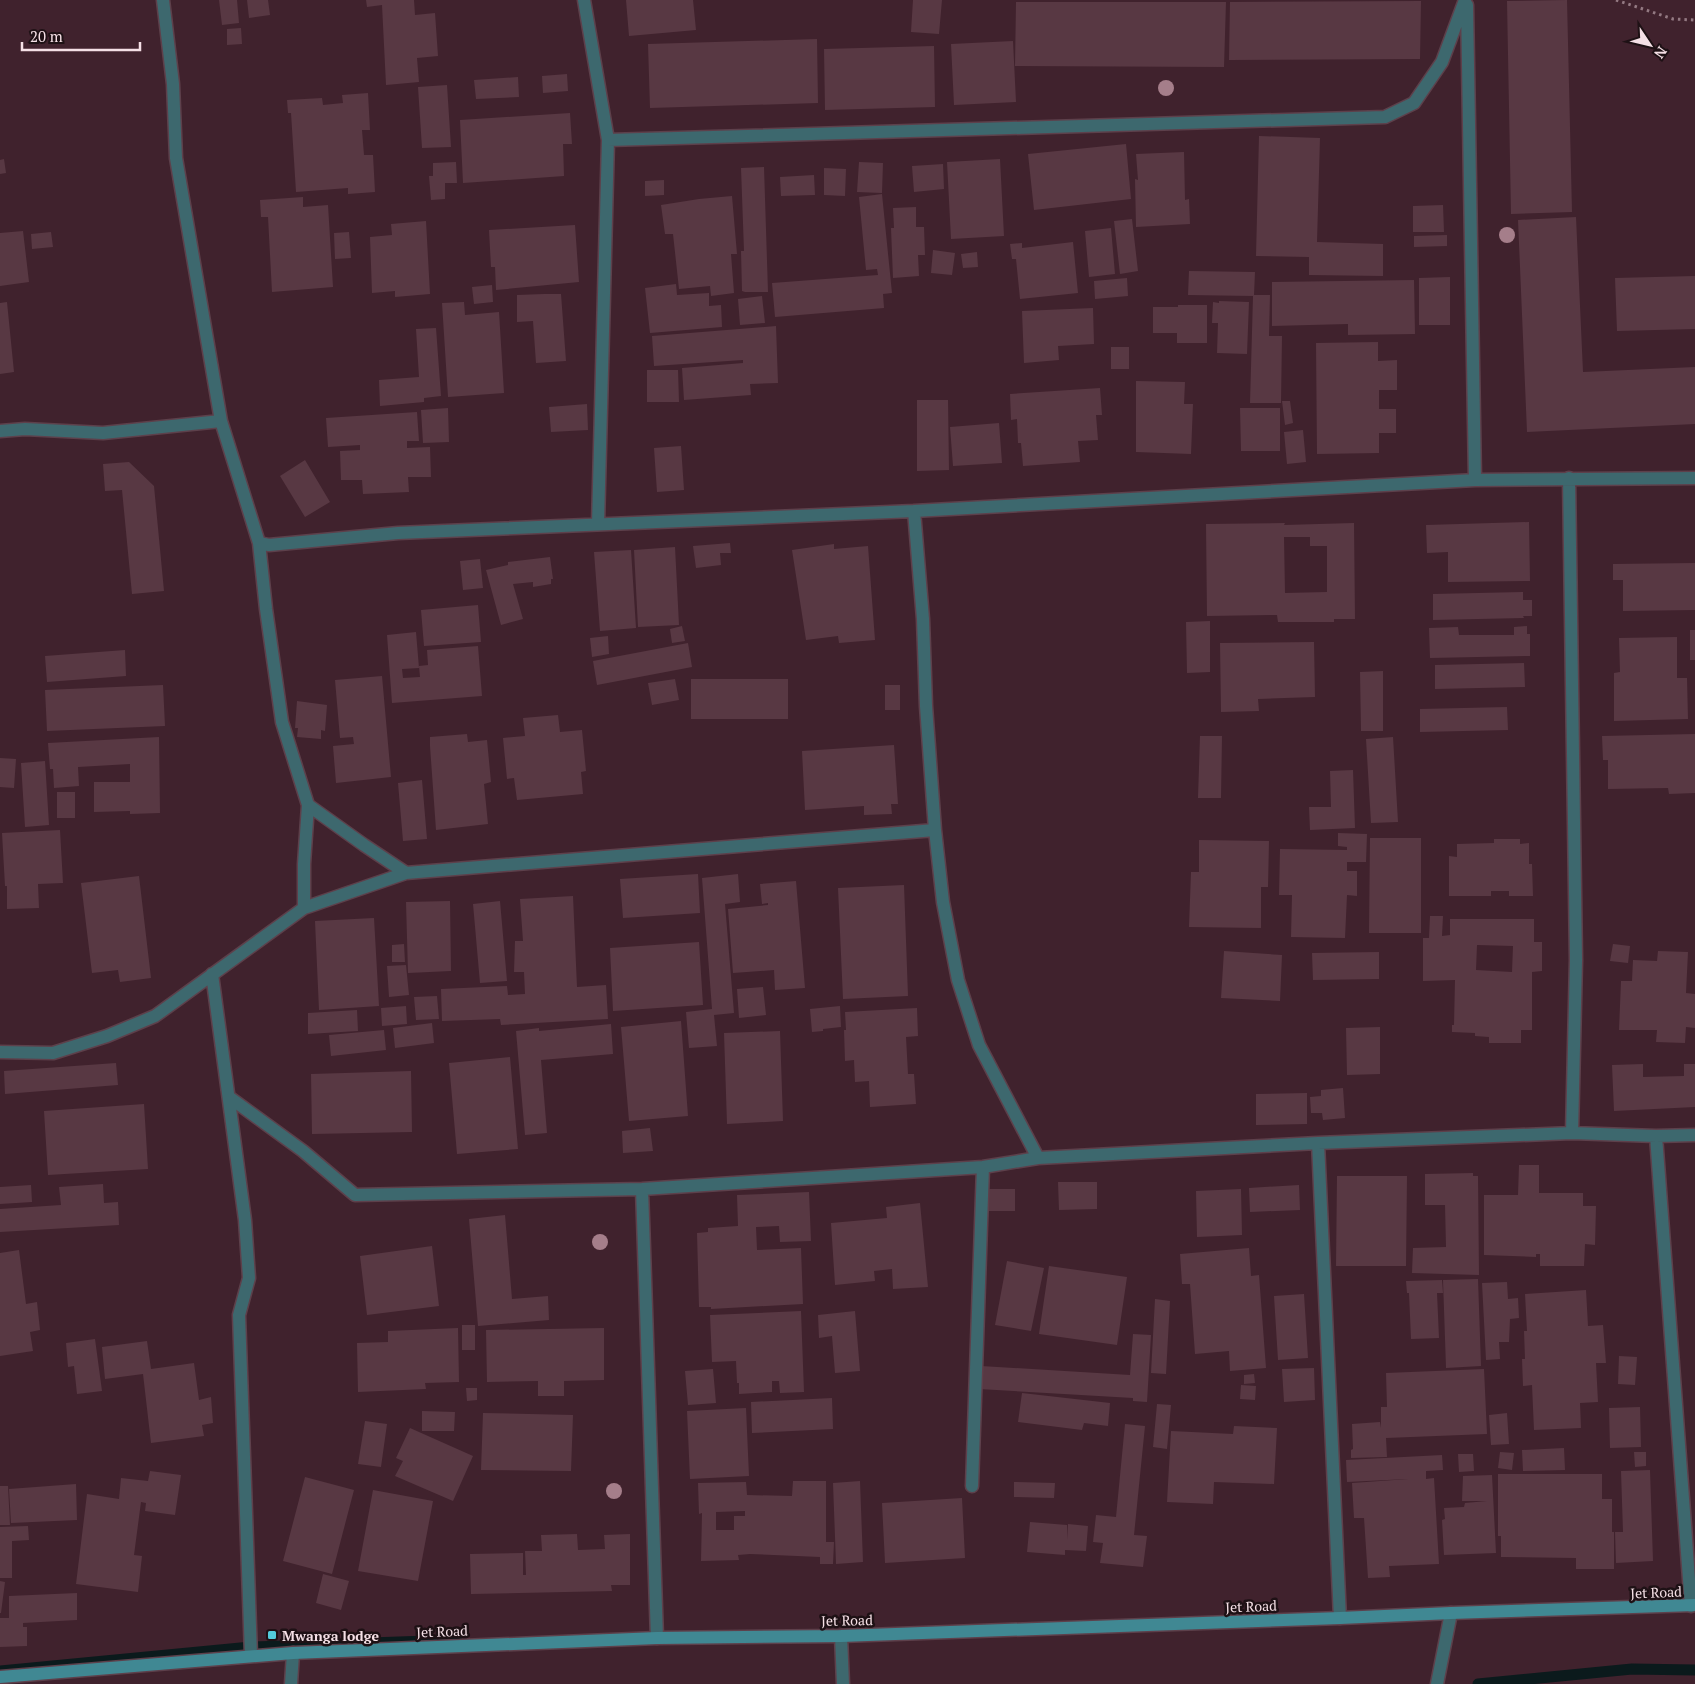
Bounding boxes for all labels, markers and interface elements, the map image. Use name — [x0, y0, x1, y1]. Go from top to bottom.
scale bar — [22, 20, 140, 52]
north arrow — [1625, 20, 1675, 70]
text: 20 m — [30, 26, 63, 46]
text: N — [1650, 43, 1672, 63]
street label: Jet Road — [1630, 1582, 1682, 1602]
street label: Jet Road — [1225, 1596, 1277, 1616]
street label: Jet Road — [821, 1610, 873, 1630]
street label: Jet Road — [416, 1621, 468, 1641]
place label: Mwanga lodge — [282, 1626, 380, 1645]
marker: Mwanga lodge — [266, 1629, 278, 1641]

